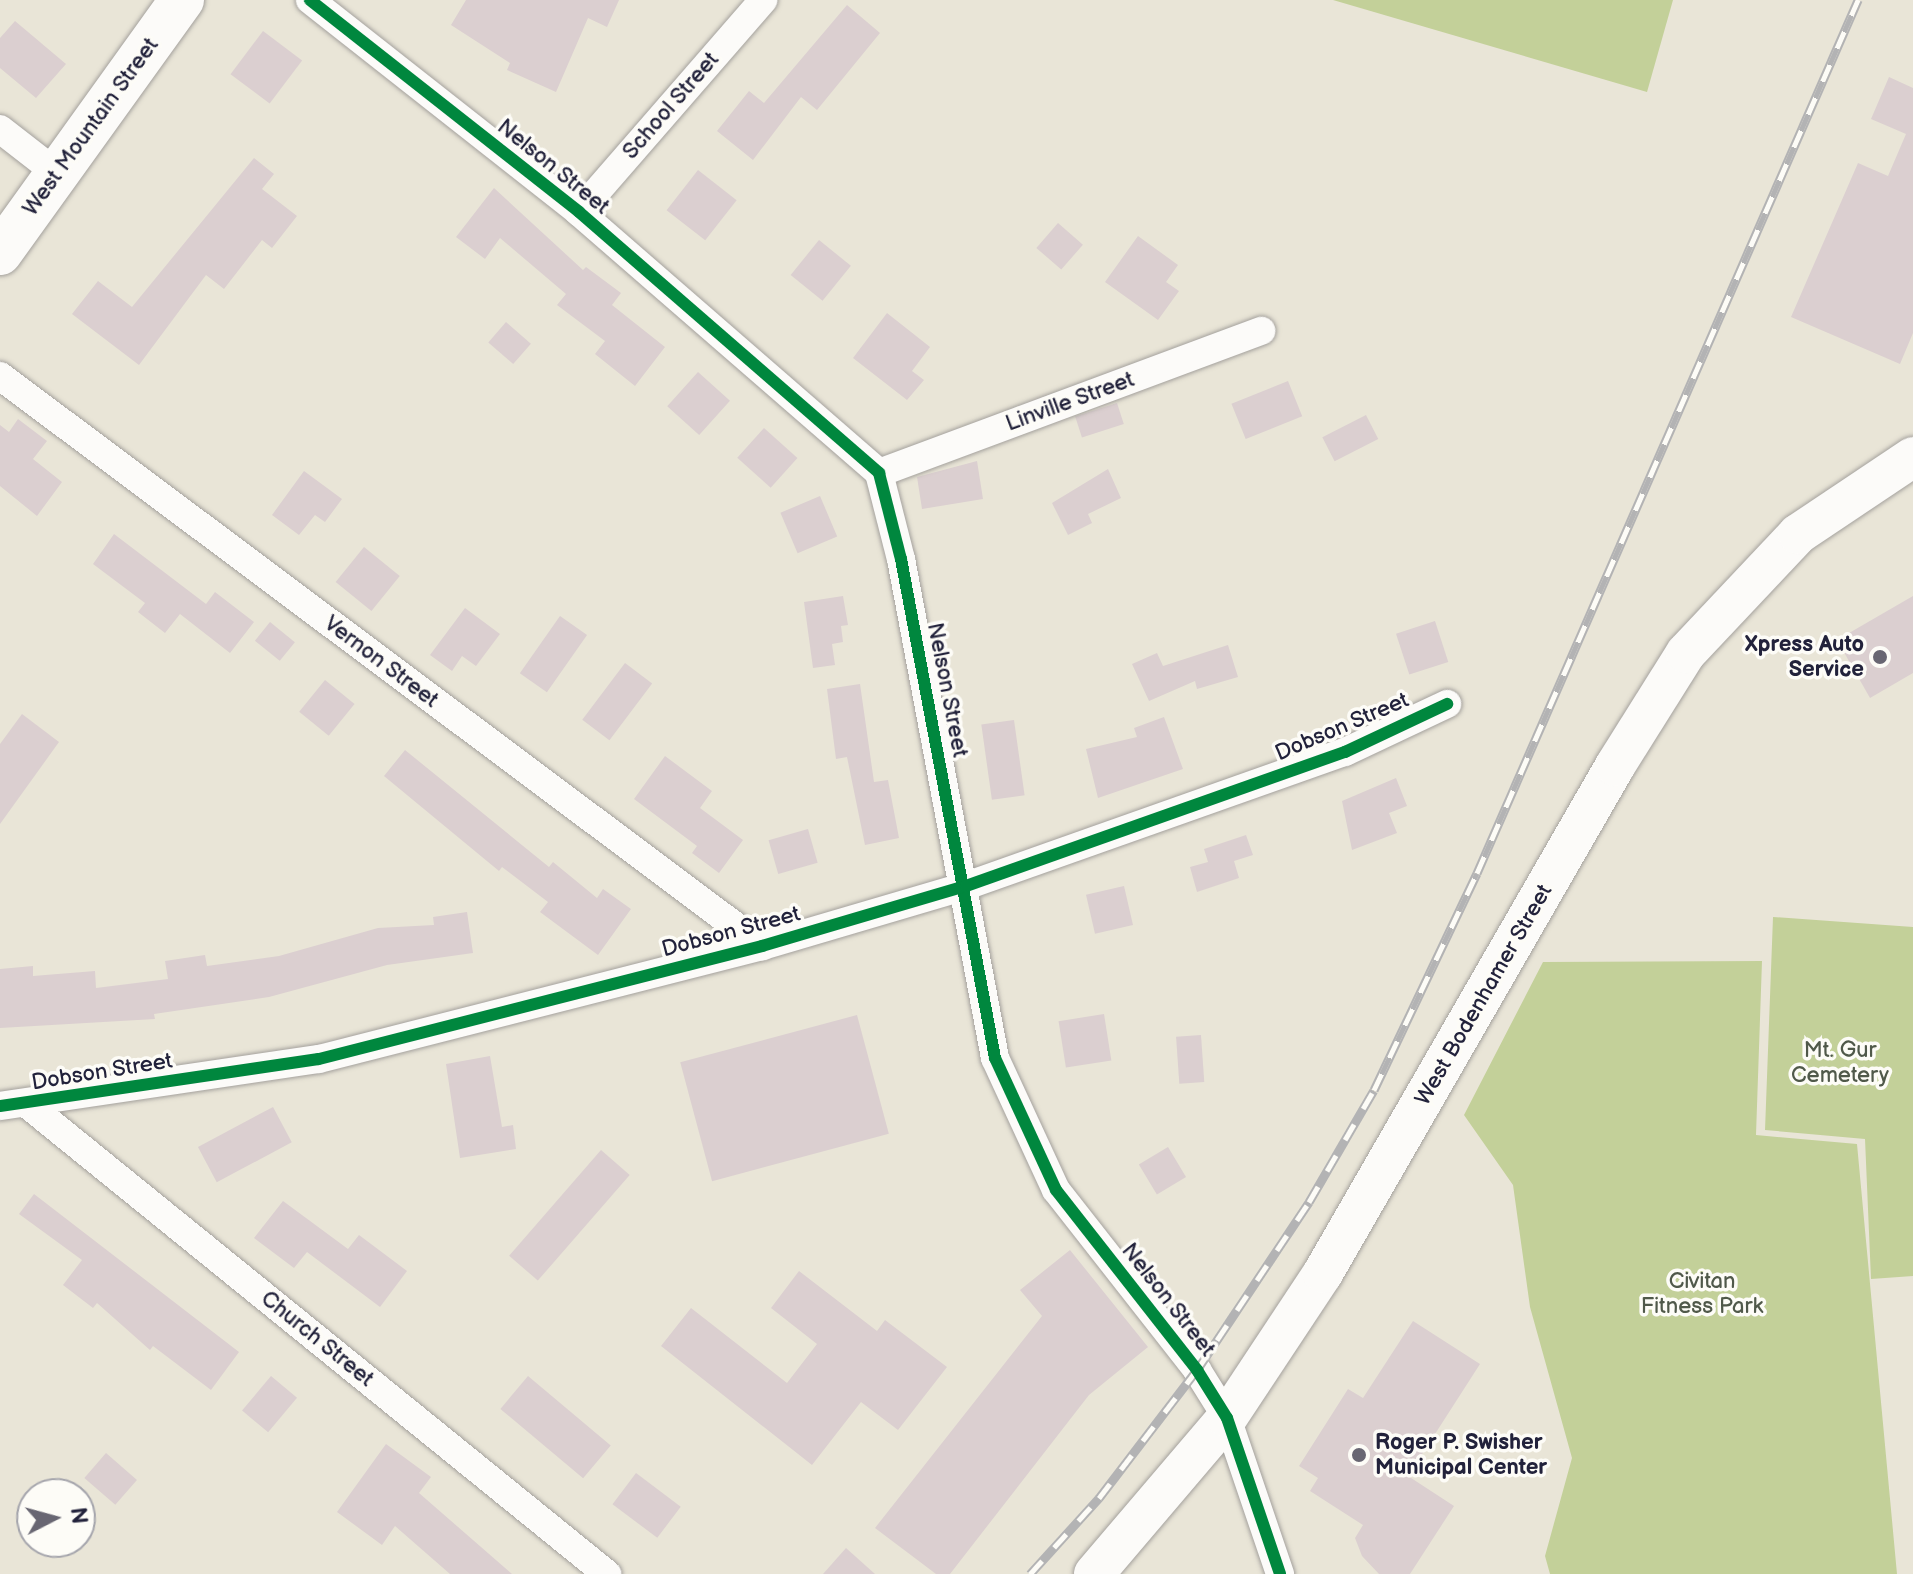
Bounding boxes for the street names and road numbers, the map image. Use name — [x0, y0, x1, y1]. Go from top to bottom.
street label: West Mountain Street — [17, 33, 165, 221]
street label: School Street — [617, 47, 725, 165]
street label: Nelson Street — [492, 114, 614, 220]
street label: Linville Street — [1002, 367, 1138, 437]
street label: Vernon Street — [319, 610, 443, 714]
street label: Nelson Street — [921, 620, 973, 760]
street label: Dobson Street — [1271, 687, 1413, 767]
street label: West Bodenhamer Street — [1410, 880, 1558, 1110]
street label: Dobson Street — [659, 901, 803, 963]
street label: Dobson Street — [29, 1048, 175, 1096]
street label: Nelson Street — [1116, 1238, 1220, 1362]
street label: Church Street — [255, 1285, 379, 1393]

